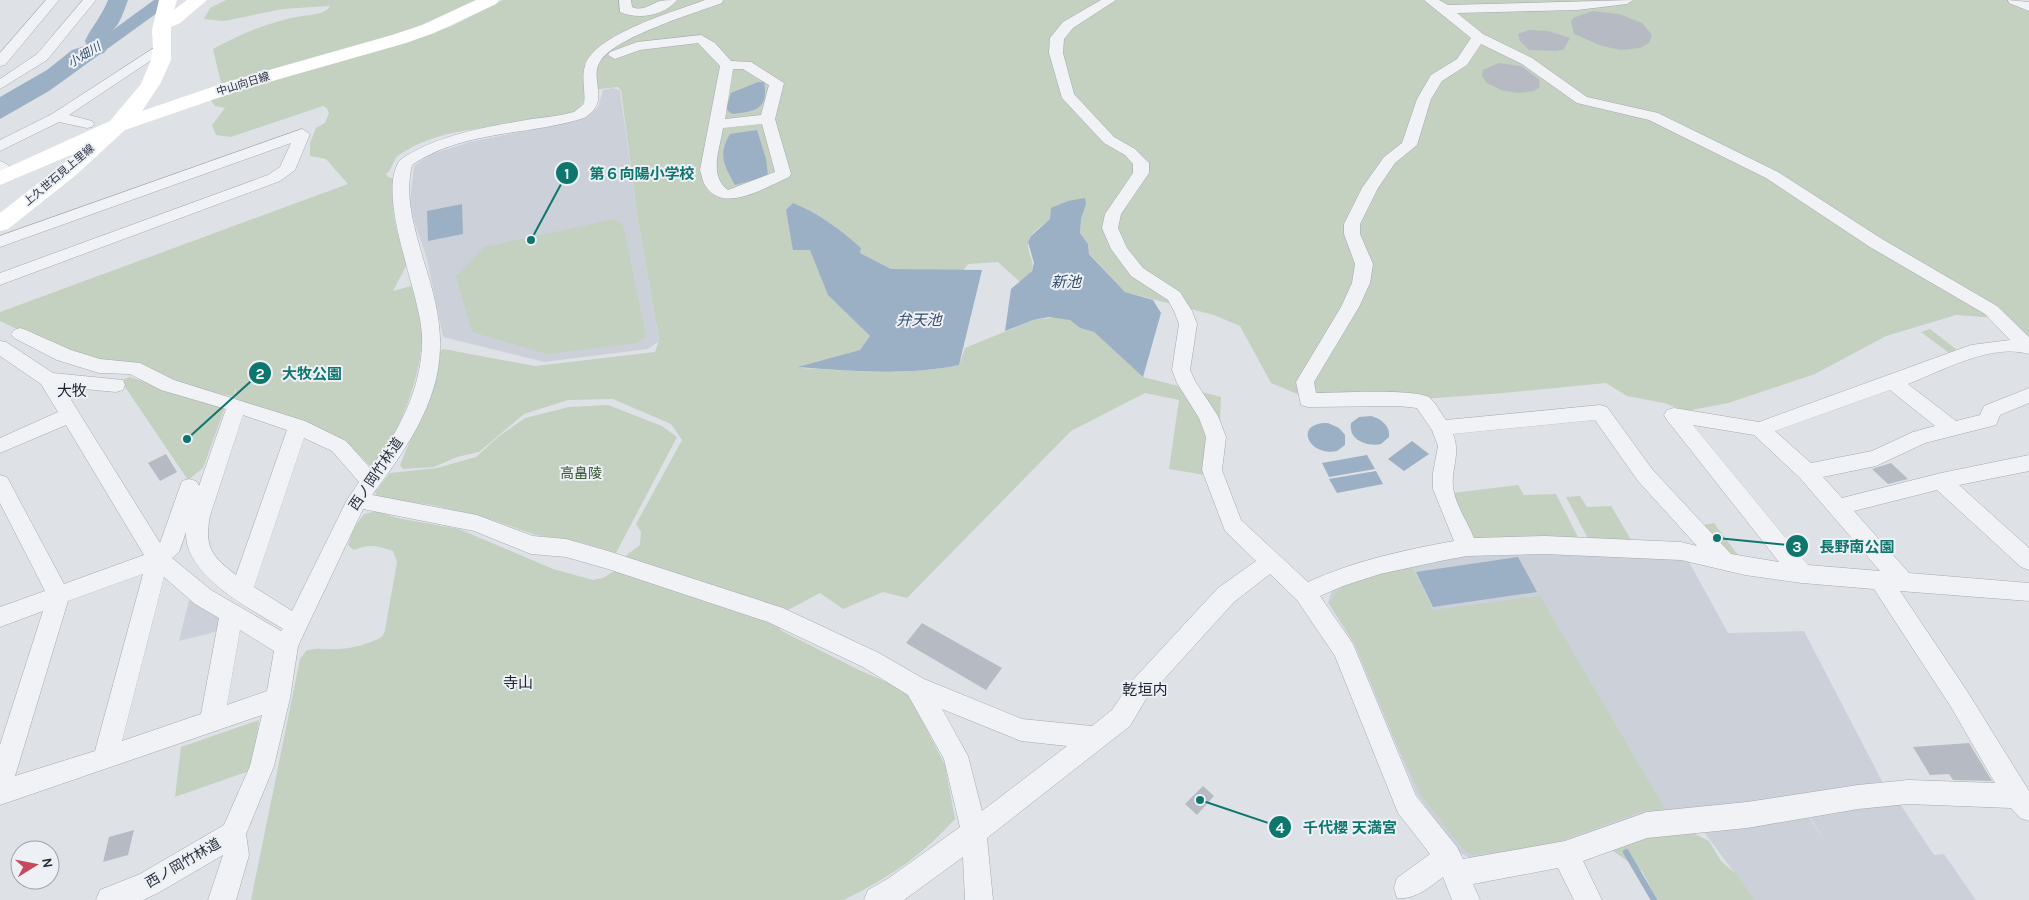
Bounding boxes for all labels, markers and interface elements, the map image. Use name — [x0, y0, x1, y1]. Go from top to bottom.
water label: 小畑川 — [65, 39, 105, 70]
street label: 中山向日線 — [215, 70, 271, 98]
street label: 上久世石見上里線 — [21, 142, 97, 208]
callout: 第６向陽小学校 — [554, 158, 704, 188]
text: 1 — [564, 165, 570, 183]
text: 第６向陽小学校 — [589, 165, 695, 183]
water label: 新池 — [1051, 273, 1083, 291]
water label: 弁天池 — [896, 311, 943, 329]
callout: 大牧公園 — [247, 358, 352, 388]
text: 2 — [255, 365, 265, 383]
text: 大牧公園 — [282, 365, 342, 383]
district label: 大牧 — [57, 382, 87, 400]
street label: 西ノ岡竹林道 — [345, 434, 407, 514]
park label: 高畠陵 — [560, 465, 602, 482]
callout: 長野南公園 — [1785, 531, 1905, 561]
text: 3 — [1792, 538, 1802, 556]
text: 長野南公園 — [1819, 538, 1895, 556]
district label: 寺山 — [503, 674, 533, 692]
district label: 乾垣内 — [1122, 681, 1168, 699]
callout: 千代櫻 天満宮 — [1268, 812, 1407, 842]
text: 4 — [1276, 819, 1285, 837]
text: 千代櫻 天満宮 — [1303, 819, 1397, 837]
street label: 西ノ岡竹林道 — [142, 835, 224, 891]
north arrow — [10, 840, 60, 890]
text: N — [38, 856, 57, 869]

